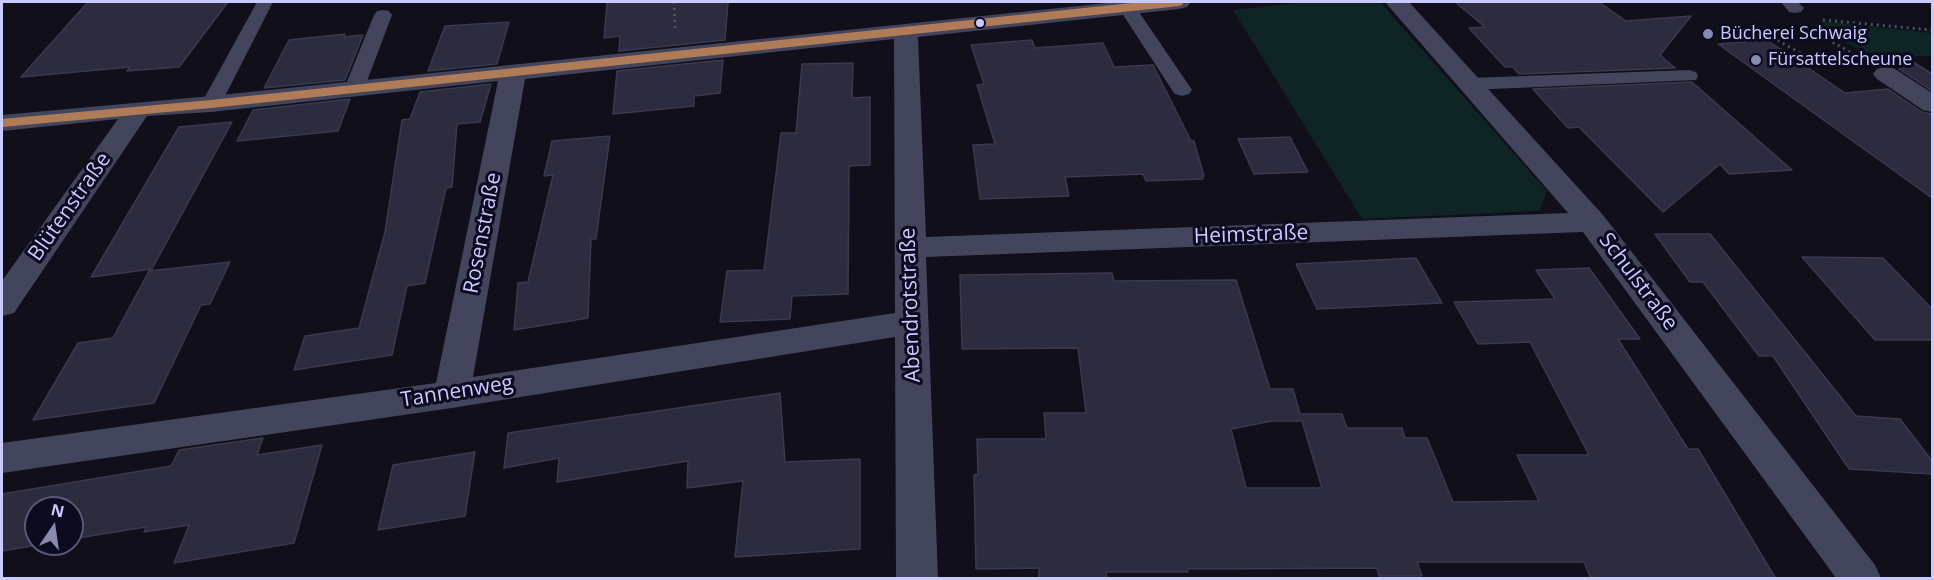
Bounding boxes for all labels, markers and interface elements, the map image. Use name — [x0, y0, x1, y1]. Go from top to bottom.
unlabelled marker — [974, 17, 986, 29]
place label: Bücherei Schwaig — [1720, 23, 1867, 45]
marker: Bücherei Schwaig — [1701, 27, 1715, 41]
place label: Fürsattelscheune — [1768, 49, 1912, 71]
marker: Fürsattelscheune — [1749, 53, 1763, 67]
street label: Blütenstraße — [23, 148, 117, 266]
street label: Rosenstraße — [459, 170, 507, 296]
street label: Heimstraße — [1193, 220, 1309, 250]
street label: Abendrotstraße — [896, 227, 926, 383]
street label: Schulstraße — [1593, 228, 1683, 336]
street label: Tannenweg — [399, 371, 515, 413]
north arrow — [24, 496, 84, 556]
text: N — [49, 498, 66, 523]

